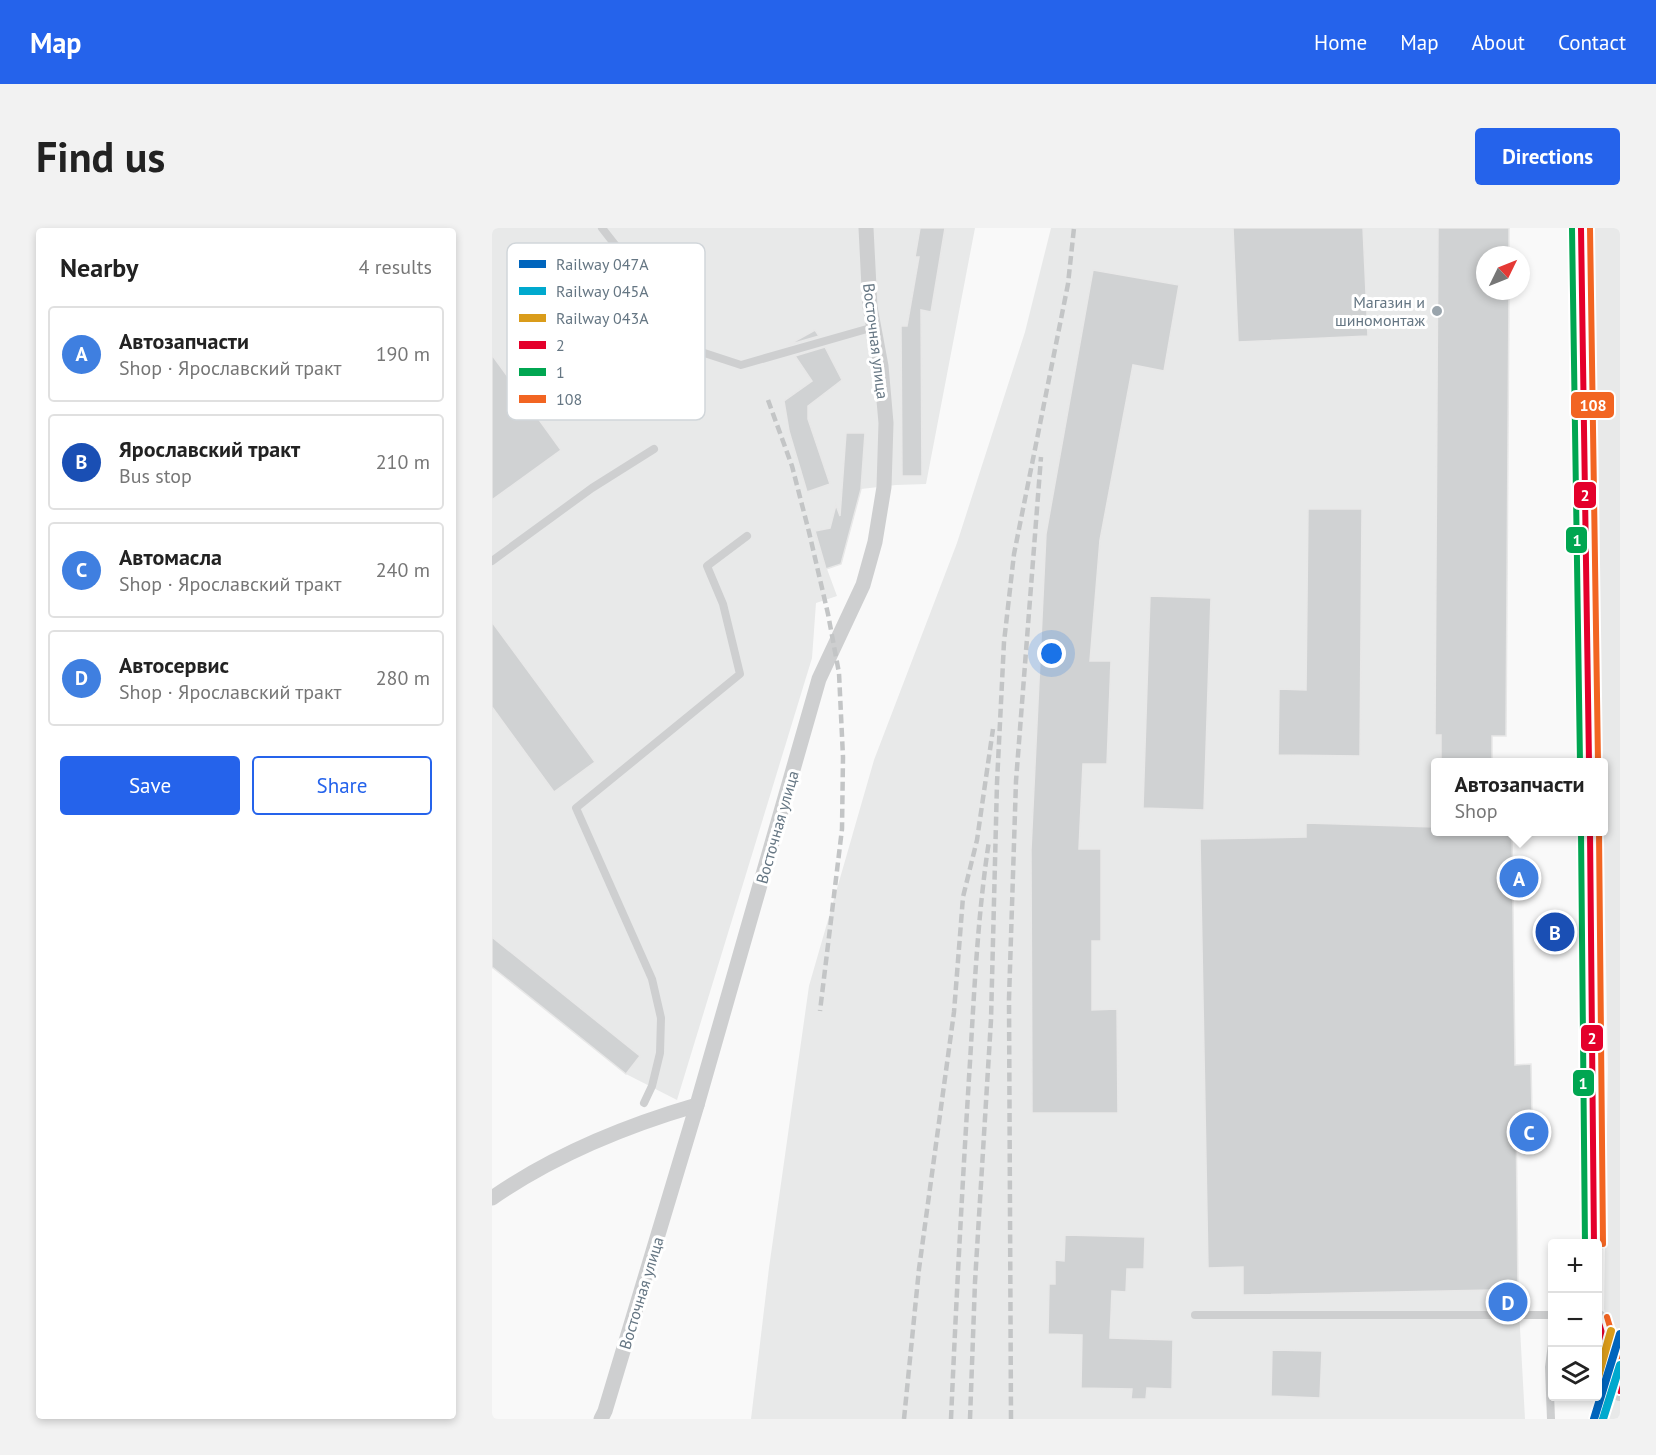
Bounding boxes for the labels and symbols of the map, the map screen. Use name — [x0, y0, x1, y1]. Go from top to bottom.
legend — [507, 243, 705, 420]
north arrow — [1476, 246, 1530, 300]
text: Railway 047А — [556, 254, 649, 274]
text: Railway 045А — [556, 281, 649, 301]
street label: Восточная улица — [859, 282, 893, 400]
place label: Магазин и шиномонтаж — [1335, 292, 1425, 330]
marker: Магазин и шиномонтаж — [1430, 304, 1444, 318]
text: Railway 043А — [556, 308, 649, 328]
text: 2 — [556, 335, 565, 355]
text: 1 — [556, 362, 565, 382]
text: 108 — [556, 389, 582, 409]
line badge: 108 — [1570, 391, 1615, 419]
text: 108 — [1579, 395, 1607, 415]
line badge: 2 — [1573, 481, 1597, 509]
text: 2 — [1580, 485, 1590, 505]
line badge: 1 — [1565, 526, 1588, 554]
text: 1 — [1572, 530, 1582, 550]
your location — [1037, 639, 1066, 668]
street label: Восточная улица — [751, 768, 803, 886]
pin: A — [1500, 856, 1538, 900]
pin: B — [1536, 910, 1574, 954]
line badge: 2 — [1580, 1024, 1604, 1052]
text: 2 — [1587, 1028, 1597, 1048]
line badge: 1 — [1572, 1069, 1595, 1097]
text: 1 — [1578, 1073, 1588, 1093]
pin: C — [1510, 1110, 1548, 1154]
street label: Восточная улица — [614, 1234, 668, 1352]
pin: D — [1488, 1280, 1528, 1324]

